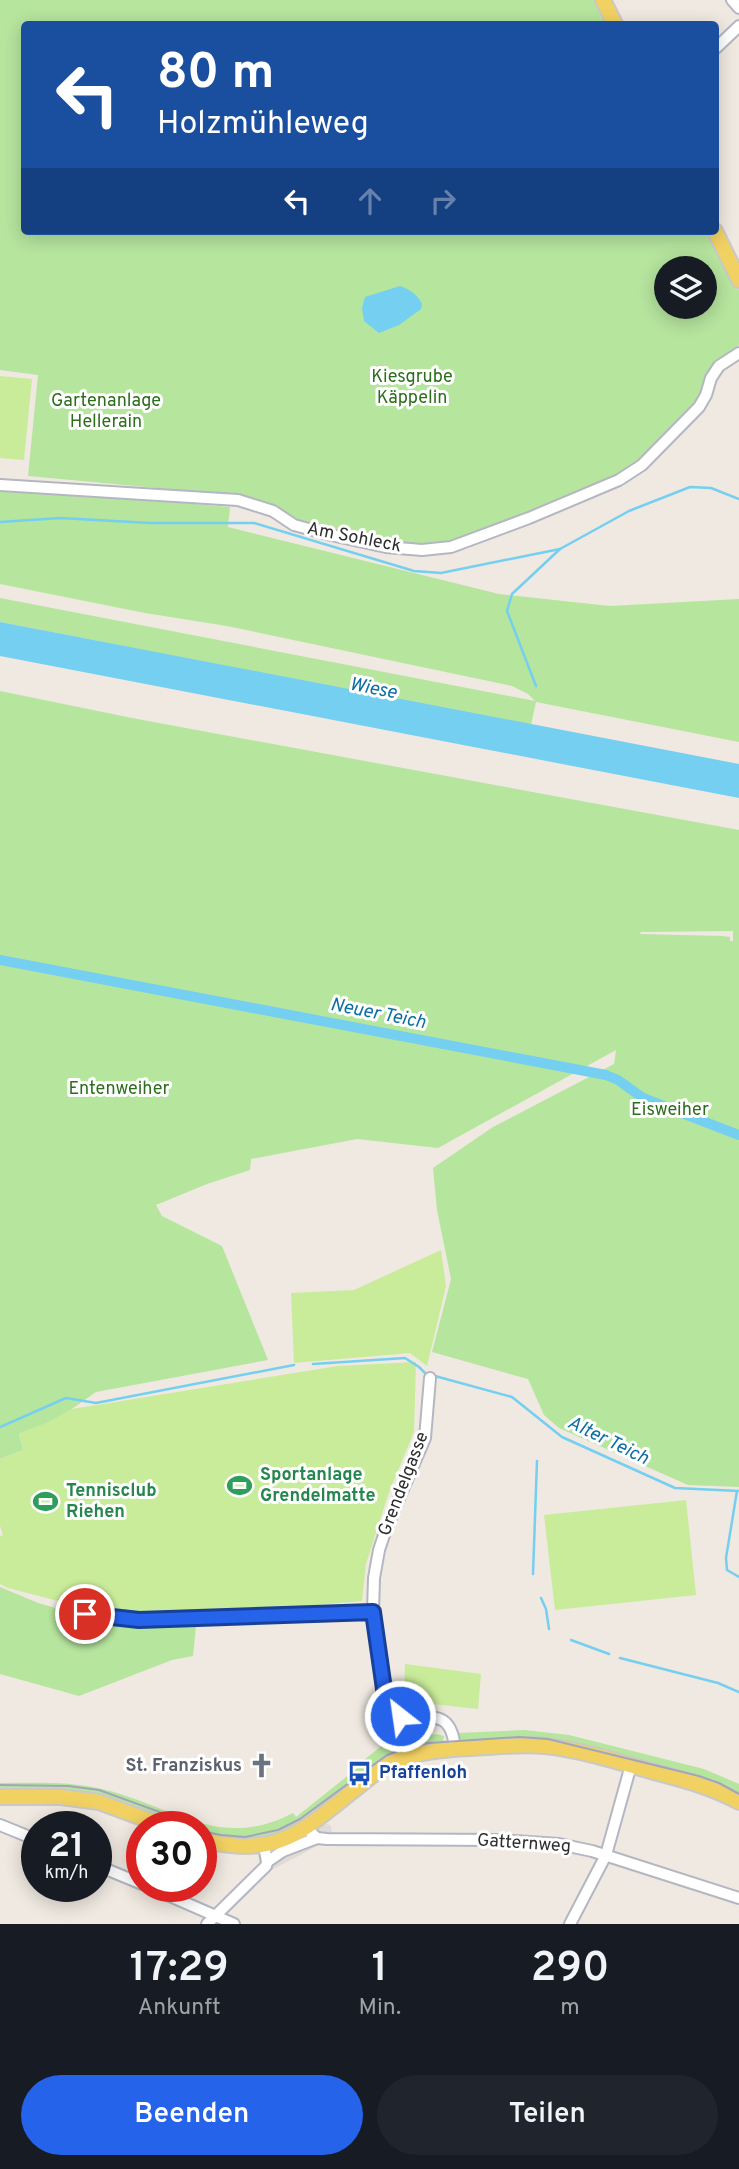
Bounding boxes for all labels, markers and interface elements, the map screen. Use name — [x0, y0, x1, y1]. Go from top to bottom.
text: 80 m — [157, 44, 274, 106]
icon: left — [42, 49, 133, 140]
text: Holzmühleweg — [157, 105, 369, 145]
icon: left — [278, 182, 316, 220]
icon: ahead — [351, 182, 389, 220]
icon: right — [424, 182, 462, 220]
map controls — [654, 256, 717, 319]
button: layers — [654, 256, 717, 319]
park label: Kiesgrube Käppelin — [371, 366, 453, 410]
park label: Gartenanlage Hellerain — [51, 390, 161, 434]
street label: Am Sohleck — [305, 518, 403, 558]
water label: Wiese — [347, 673, 399, 705]
water label: Neuer Teich — [328, 993, 428, 1035]
park label: Entenweiher — [68, 1078, 170, 1101]
park label: Eisweiher — [631, 1099, 709, 1122]
water label: Alter Teich — [564, 1411, 653, 1471]
street label: Grendelgasse — [374, 1429, 434, 1539]
place label: Sportanlage Grendelmatte — [260, 1464, 376, 1508]
sports icon: Sportanlage Grendelmatte — [226, 1471, 254, 1499]
place label: Tennisclub Riehen — [66, 1480, 157, 1524]
sports icon: Tennisclub Riehen — [32, 1487, 60, 1515]
pin — [55, 1584, 115, 1644]
icon: arrive — [66, 1595, 104, 1633]
position arrow — [363, 1679, 437, 1753]
church icon: St. Franziskus — [248, 1752, 276, 1780]
place label: St. Franziskus — [125, 1755, 242, 1778]
bus stop icon: Pfaffenloh — [345, 1759, 373, 1787]
place label: Pfaffenloh — [379, 1762, 467, 1785]
speed limit sign: 30 — [126, 1811, 217, 1902]
text: 21 — [49, 1825, 84, 1869]
street label: Gatternweg — [476, 1829, 572, 1859]
text: km/h — [45, 1862, 88, 1885]
text: 17:29 — [130, 1943, 229, 1996]
text: 1 — [372, 1943, 388, 1996]
text: 290 — [531, 1943, 609, 1996]
text: Ankunft — [138, 1994, 221, 2023]
text: Min. — [359, 1994, 401, 2023]
text: m — [560, 1994, 580, 2023]
button: Beenden — [21, 2075, 363, 2155]
button: Teilen — [377, 2075, 718, 2155]

